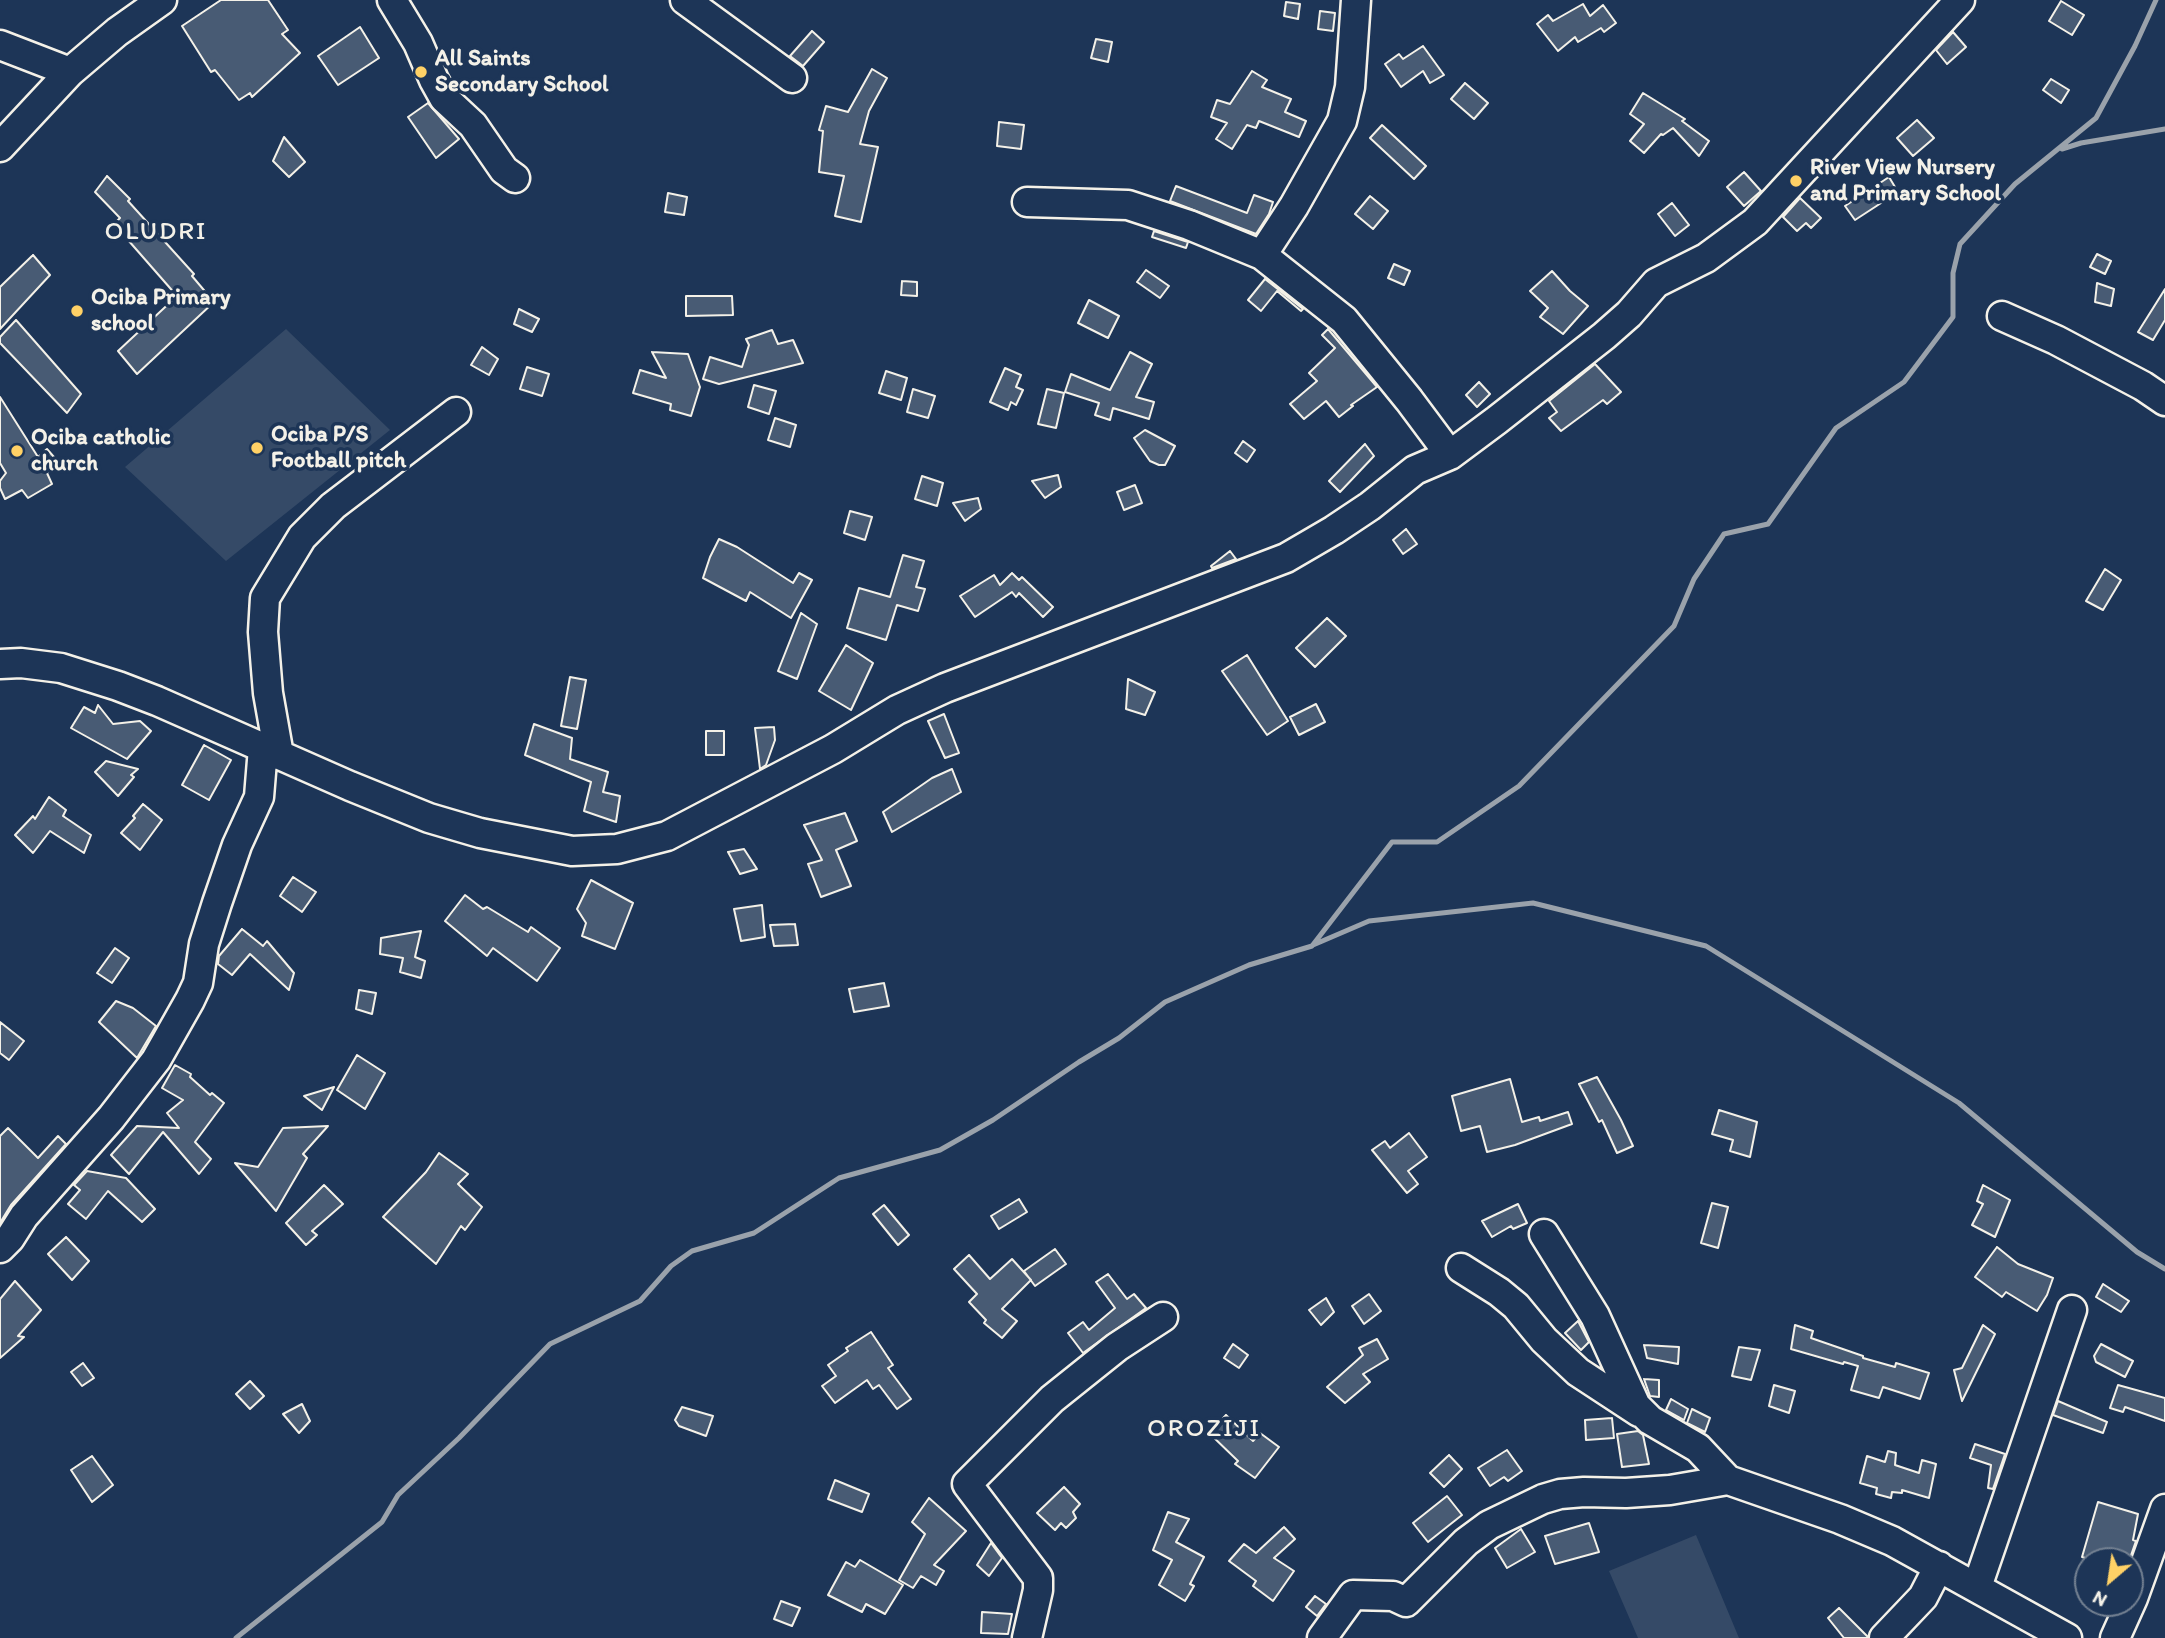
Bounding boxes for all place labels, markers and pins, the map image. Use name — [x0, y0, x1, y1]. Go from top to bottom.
place label: All Saints Secondary School — [435, 45, 609, 99]
marker: All Saints Secondary School — [413, 64, 429, 80]
place label: River View Nursery and Primary School — [1810, 154, 2001, 208]
marker: River View Nursery and Primary School — [1788, 173, 1804, 189]
place label: Ociba Primary school — [91, 284, 231, 338]
marker: Ociba Primary school — [69, 303, 85, 319]
place label: Ociba P/S Football pitch — [271, 421, 406, 475]
place label: Ociba catholic church — [31, 424, 171, 478]
marker: Ociba P/S Football pitch — [249, 440, 265, 456]
marker: Ociba catholic church — [9, 443, 25, 459]

